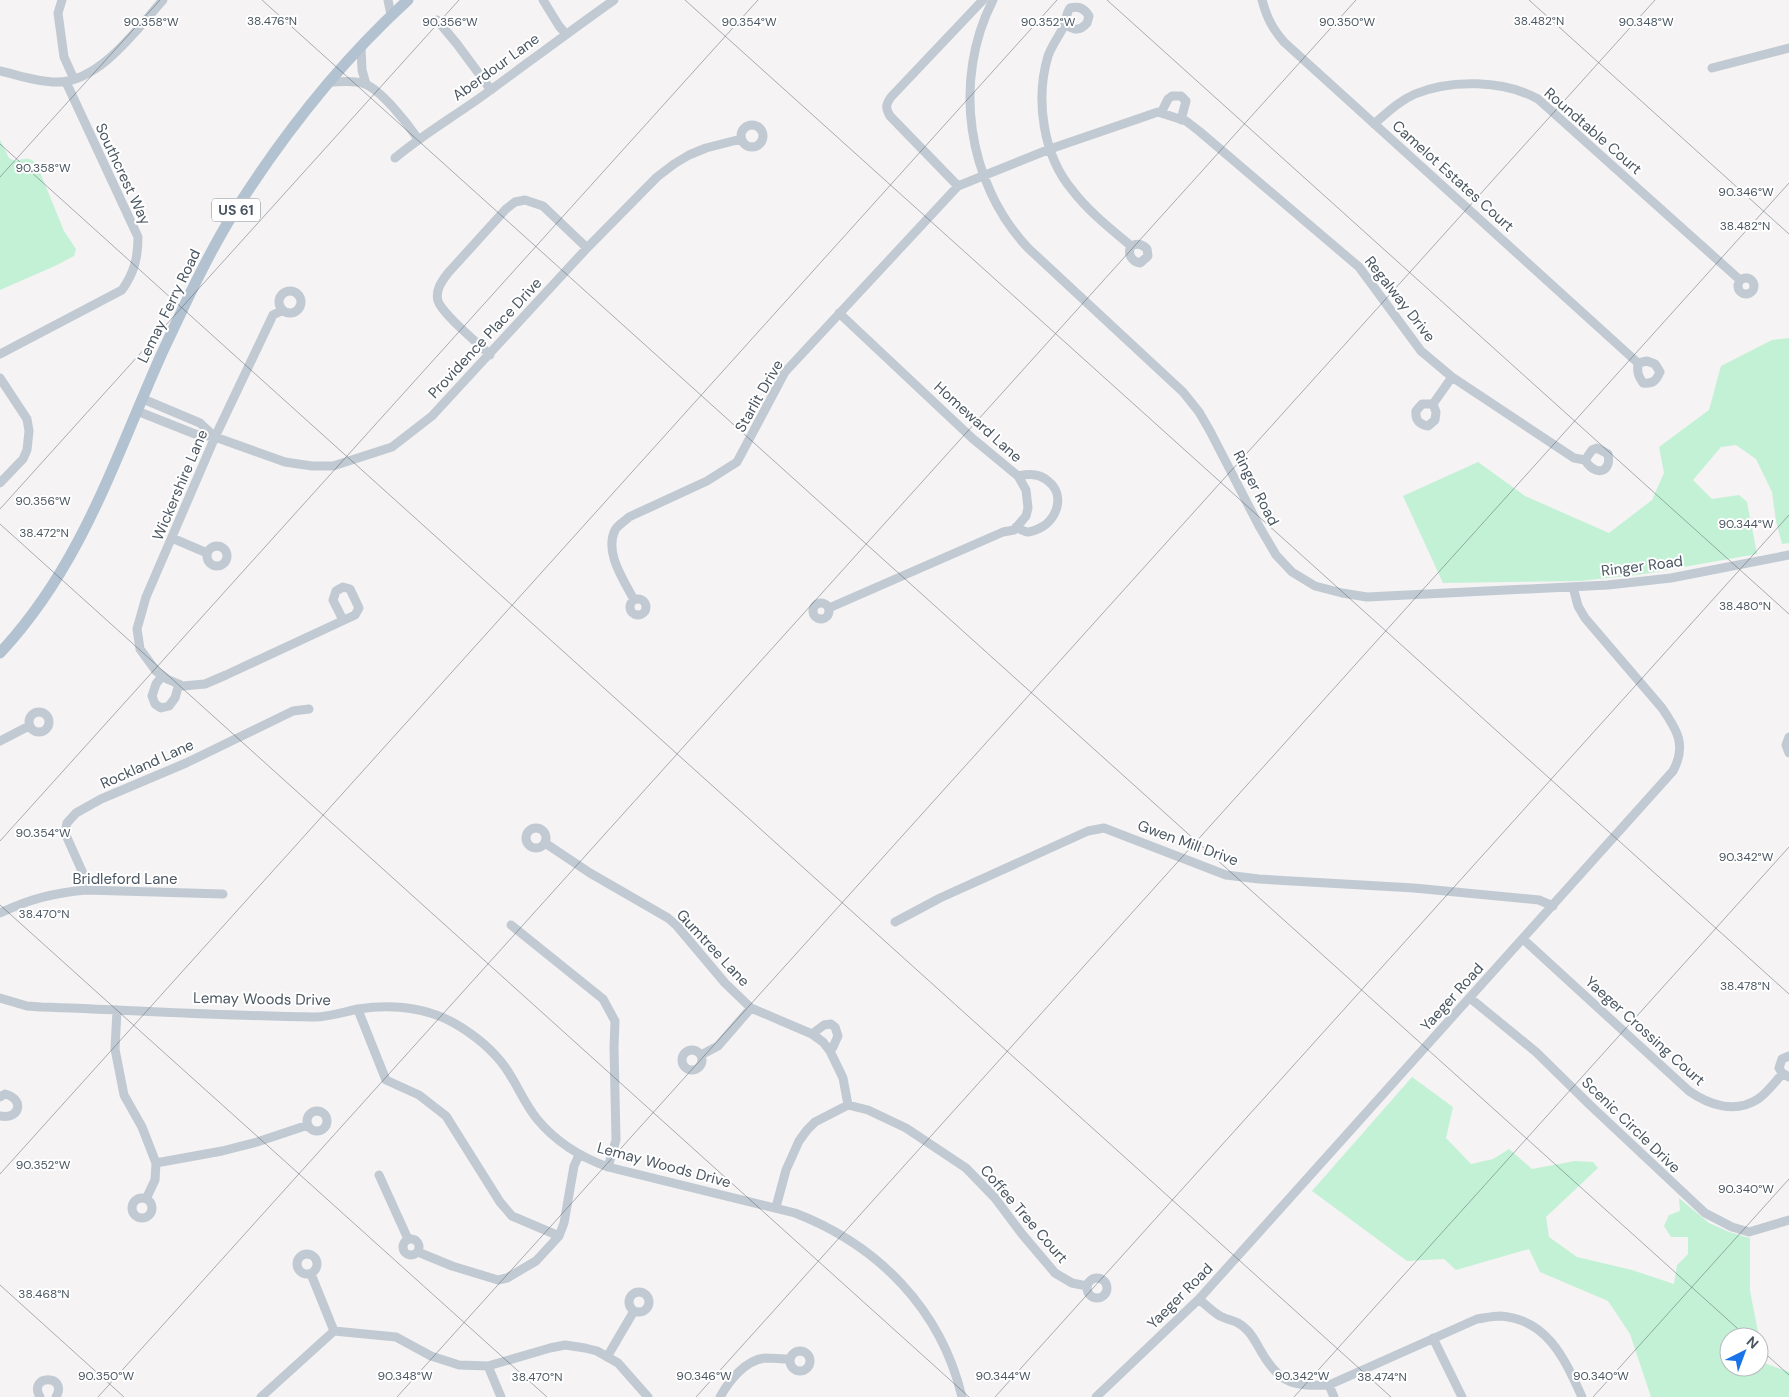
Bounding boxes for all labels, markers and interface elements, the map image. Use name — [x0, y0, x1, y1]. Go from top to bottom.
text: 38.476°N — [247, 13, 297, 29]
text: 38.482°N — [1514, 13, 1564, 29]
text: 90.358°W — [123, 14, 179, 30]
text: 90.356°W — [422, 14, 478, 30]
text: 90.354°W — [721, 14, 777, 30]
text: 90.352°W — [1021, 14, 1076, 30]
text: 90.350°W — [1319, 14, 1375, 30]
text: 90.348°W — [1618, 14, 1674, 30]
street label: Aberdour Lane — [449, 29, 543, 105]
street label: Roundtable Court — [1540, 83, 1646, 179]
street label: Camelot Estates Court — [1388, 116, 1518, 236]
street label: Southcrest Way — [91, 120, 156, 229]
text: 90.358°W — [15, 160, 71, 176]
text: 90.346°W — [1718, 184, 1774, 200]
road number: US 61 — [212, 198, 260, 222]
text: 38.482°N — [1720, 218, 1770, 234]
street label: Lemay Ferry Road — [133, 246, 205, 366]
street label: Regalway Drive — [1360, 252, 1440, 346]
street label: Providence Place Drive — [424, 273, 546, 403]
street label: Starlit Drive — [730, 356, 788, 436]
street label: Homeward Lane — [930, 377, 1026, 467]
street label: Wickershire Lane — [148, 427, 212, 543]
street label: Ringer Road — [1228, 447, 1284, 529]
text: 90.356°W — [15, 493, 71, 509]
text: 90.344°W — [1718, 516, 1774, 532]
text: 38.472°N — [19, 525, 69, 541]
street label: Ringer Road — [1600, 551, 1684, 581]
text: 38.480°N — [1719, 598, 1771, 614]
street label: Rockland Lane — [97, 734, 197, 794]
street label: Gwen Mill Drive — [1135, 815, 1241, 871]
text: 90.354°W — [15, 825, 71, 841]
text: 90.342°W — [1719, 849, 1774, 865]
street label: Bridleford Lane — [72, 869, 178, 889]
street label: Gumtree Lane — [672, 905, 754, 991]
text: 38.470°N — [19, 906, 69, 922]
street label: Yaeger Road — [1416, 959, 1488, 1035]
street label: Yaeger Crossing Court — [1581, 972, 1709, 1090]
text: 38.478°N — [1720, 978, 1770, 994]
street label: Lemay Woods Drive — [193, 988, 331, 1010]
street label: Scenic Circle Drive — [1577, 1073, 1685, 1177]
street label: Lemay Woods Drive — [595, 1138, 733, 1192]
text: 90.352°W — [16, 1157, 71, 1173]
street label: Coffee Tree Court — [976, 1161, 1072, 1267]
text: 90.340°W — [1718, 1181, 1774, 1197]
street label: Yaeger Road — [1143, 1259, 1217, 1333]
text: 38.468°N — [18, 1286, 70, 1302]
north arrow — [1719, 1327, 1769, 1377]
text: N — [1743, 1332, 1763, 1352]
text: 90.350°W — [78, 1368, 134, 1384]
text: 90.348°W — [377, 1368, 433, 1384]
text: 90.346°W — [676, 1368, 732, 1384]
text: 90.344°W — [975, 1368, 1031, 1384]
text: 90.342°W — [1275, 1368, 1330, 1384]
text: 90.340°W — [1573, 1368, 1629, 1384]
text: 38.470°N — [512, 1369, 562, 1385]
text: 38.474°N — [1357, 1369, 1407, 1385]

